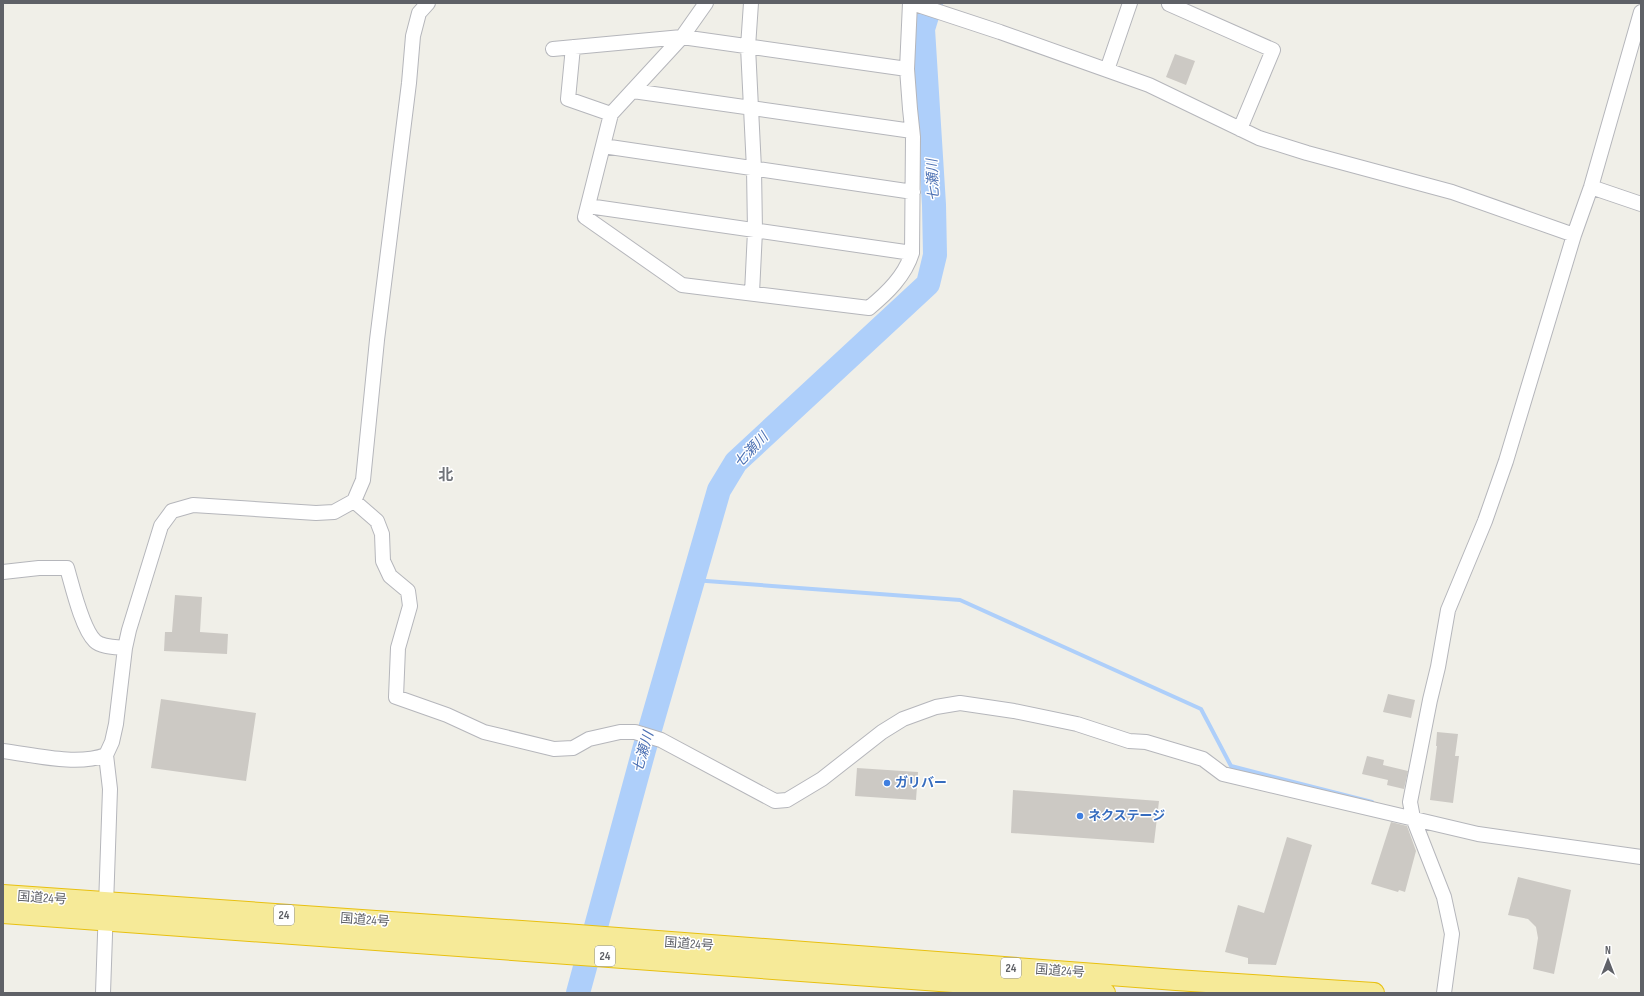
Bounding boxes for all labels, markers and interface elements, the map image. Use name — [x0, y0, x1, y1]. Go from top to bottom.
water label: 七瀬川 — [923, 157, 943, 201]
water label: 七瀬川 — [730, 428, 773, 471]
district label: 北 — [438, 466, 454, 485]
water label: 七瀬川 — [629, 728, 658, 775]
place label: ガリバー — [895, 775, 947, 791]
marker: ガリバー — [882, 778, 892, 788]
place label: ネクステージ — [1088, 808, 1165, 824]
marker: ネクステージ — [1075, 811, 1085, 821]
street label: 国道24号 — [17, 888, 67, 908]
road number: 24 — [274, 905, 294, 925]
street label: 国道24号 — [340, 910, 390, 930]
street label: 国道24号 — [664, 934, 714, 954]
north arrow — [1588, 940, 1628, 980]
text: N — [1605, 944, 1611, 957]
road number: 24 — [595, 946, 615, 966]
road number: 24 — [1001, 958, 1021, 978]
street label: 国道24号 — [1035, 961, 1085, 981]

